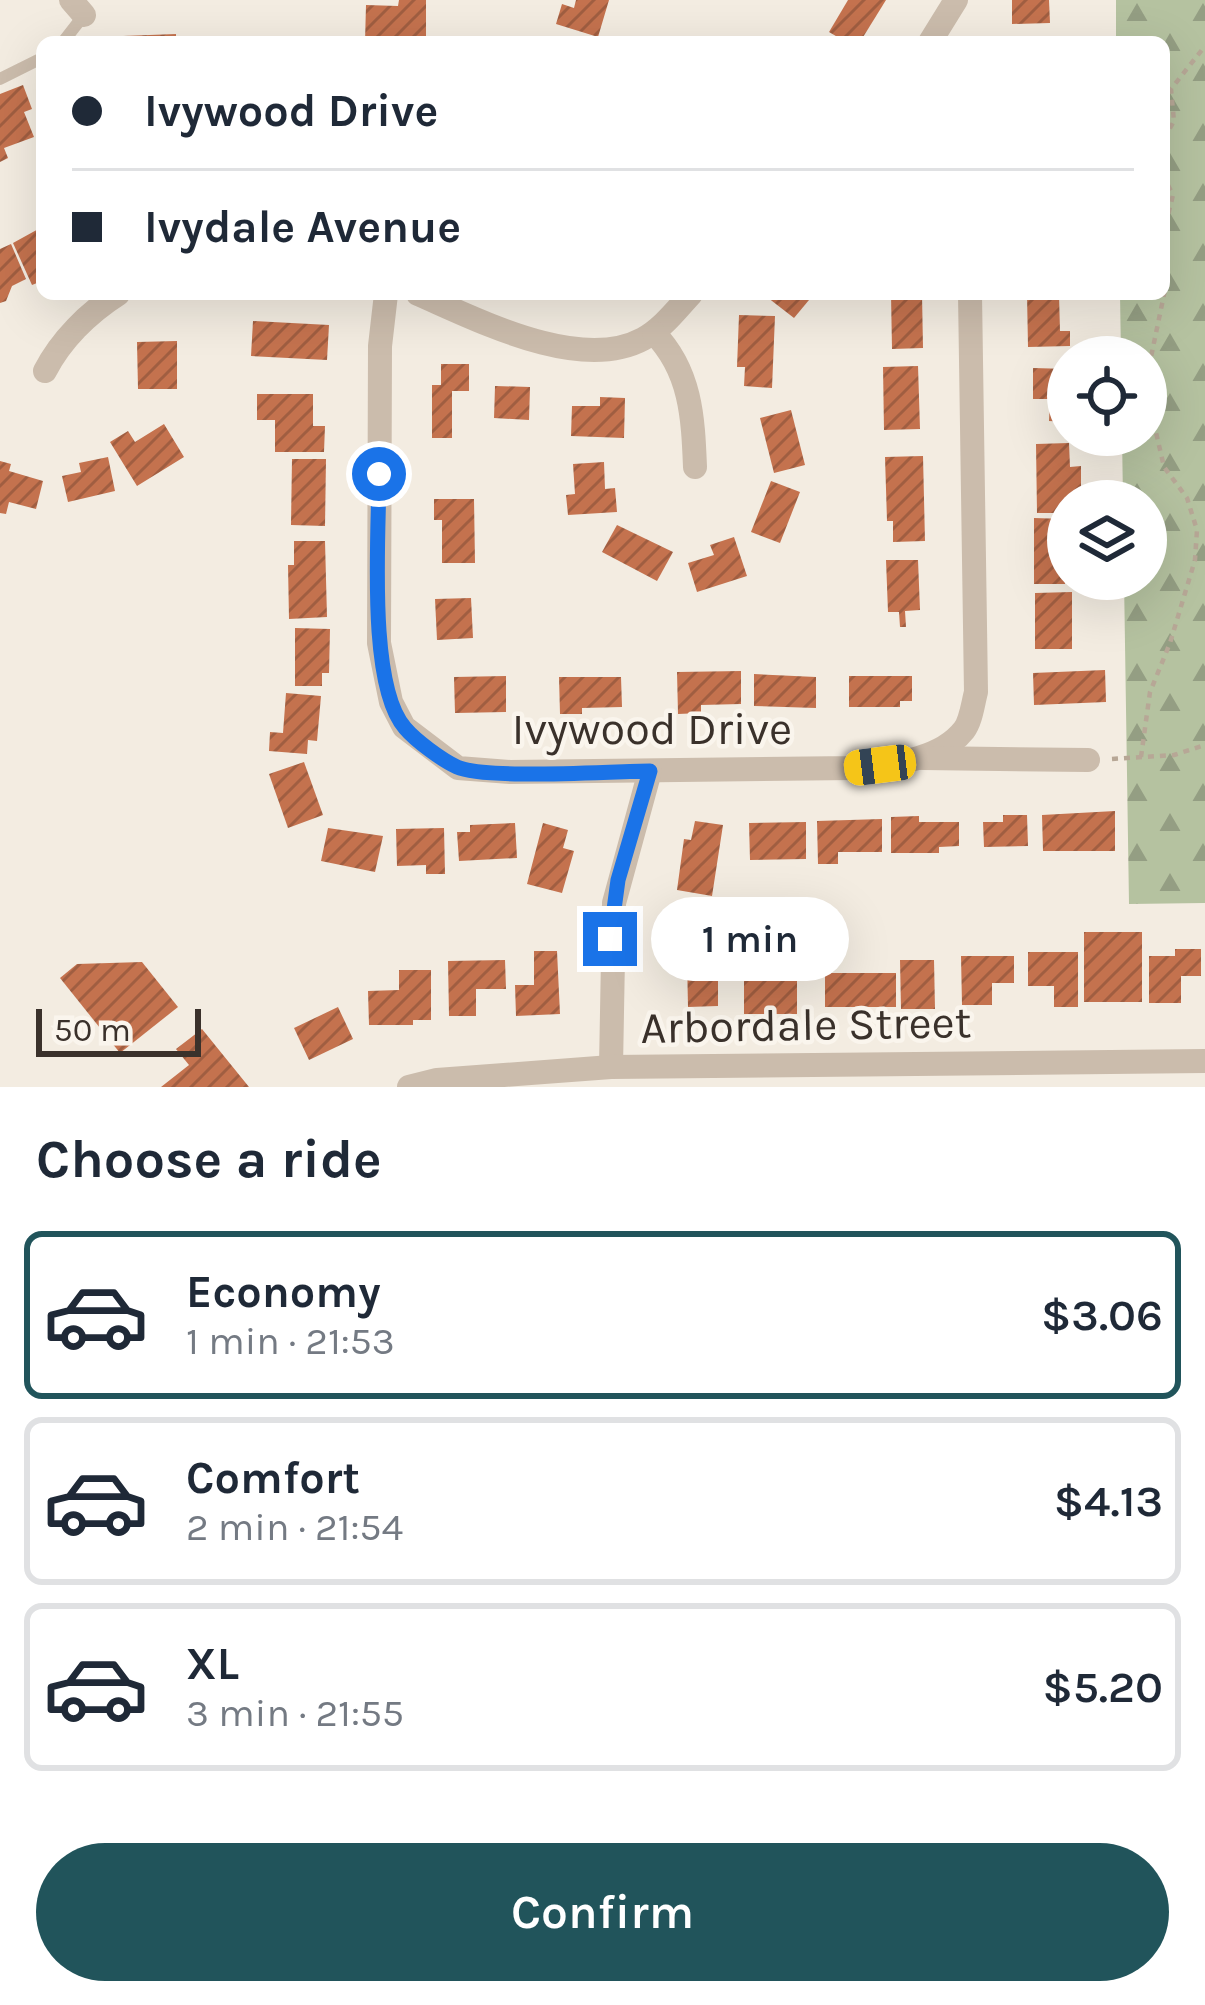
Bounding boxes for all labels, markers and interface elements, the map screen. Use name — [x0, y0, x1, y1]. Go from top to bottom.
text: Ivywood Drive — [144, 85, 438, 137]
text: Ivydale Avenue — [144, 201, 461, 253]
map controls — [1047, 336, 1167, 600]
button: locate — [1047, 336, 1167, 456]
route start — [352, 447, 406, 501]
button: layers — [1047, 480, 1167, 600]
street label: Ivywood Drive — [512, 703, 792, 756]
car — [842, 743, 918, 787]
callout: 1 min — [652, 897, 850, 981]
route end — [583, 912, 637, 966]
text: 1 min — [702, 916, 798, 962]
street label: Arbordale Street — [640, 996, 972, 1054]
scale bar — [36, 1003, 201, 1056]
text: 50 m — [54, 1011, 131, 1049]
text: Choose a ride — [36, 1127, 382, 1191]
icon: car — [42, 1261, 150, 1369]
text: Economy — [186, 1266, 381, 1318]
text: $3.06 — [1041, 1289, 1163, 1341]
text: 1 min · 21:53 — [186, 1318, 395, 1364]
icon: car — [42, 1447, 150, 1555]
text: Comfort — [186, 1452, 360, 1504]
text: $4.13 — [1054, 1475, 1163, 1527]
text: 2 min · 21:54 — [186, 1504, 403, 1550]
icon: car — [42, 1633, 150, 1741]
text: XL — [186, 1638, 239, 1690]
text: $5.20 — [1043, 1661, 1163, 1713]
text: 3 min · 21:55 — [186, 1690, 404, 1736]
button: Confirm — [36, 1843, 1169, 1981]

